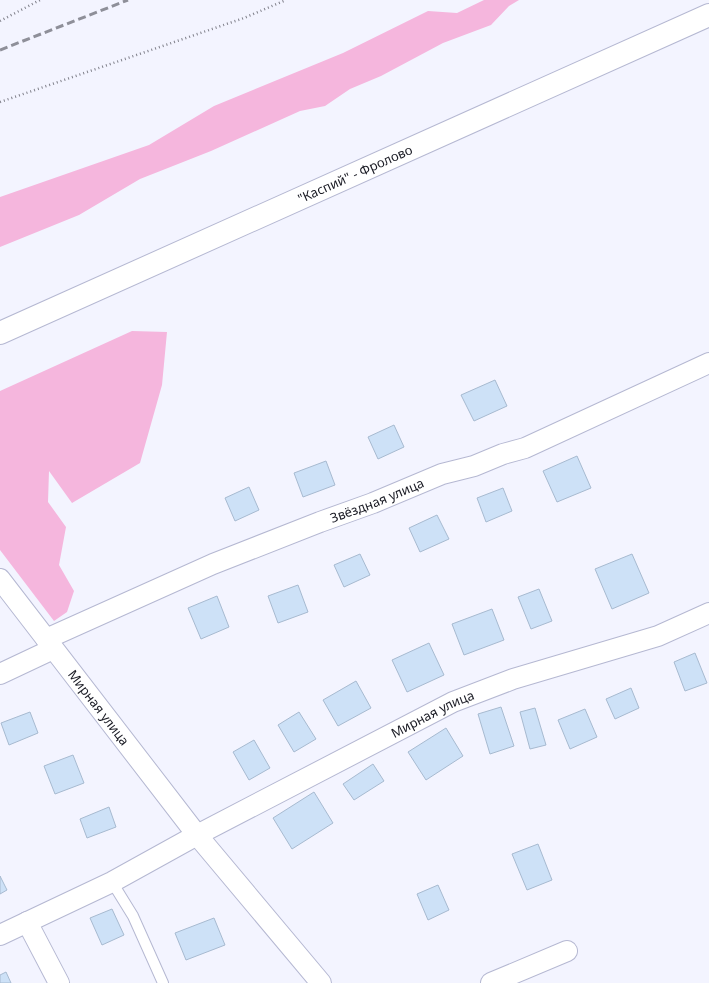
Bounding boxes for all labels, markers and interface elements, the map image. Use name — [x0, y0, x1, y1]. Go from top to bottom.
street label: "Каспий" - Фролово — [295, 140, 415, 207]
street label: Звёздная улица — [328, 474, 427, 527]
street label: Мирная улица — [64, 666, 134, 749]
street label: Мирная улица — [388, 686, 477, 742]

